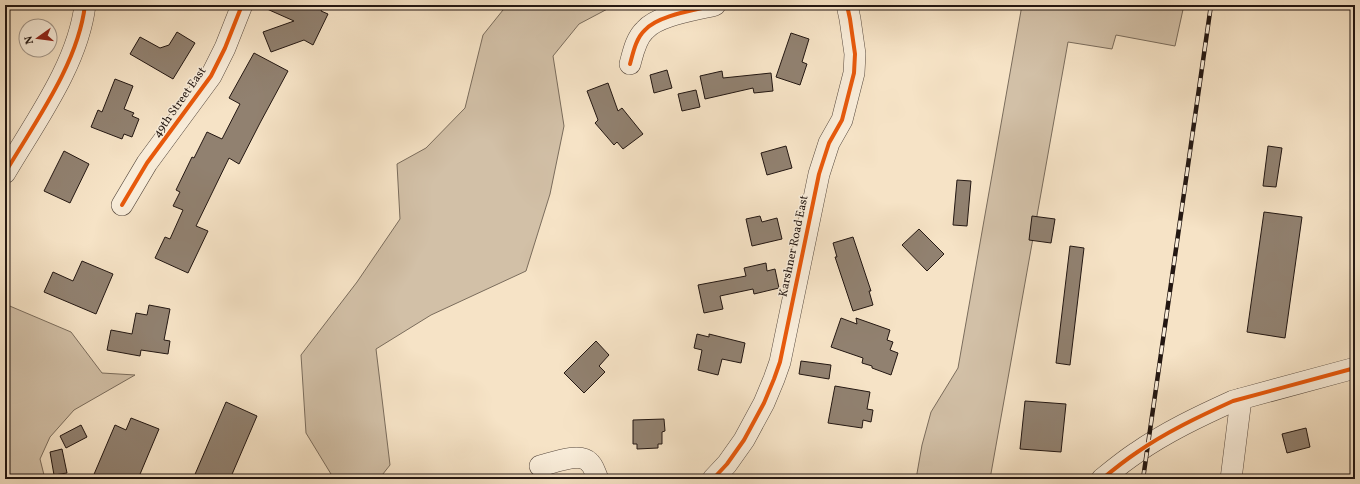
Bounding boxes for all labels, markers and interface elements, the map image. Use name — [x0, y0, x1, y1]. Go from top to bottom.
north arrow — [18, 18, 58, 58]
text: N — [22, 34, 38, 46]
street label: 49th Street East — [149, 64, 210, 141]
street label: Karshner Road East — [775, 194, 813, 299]

